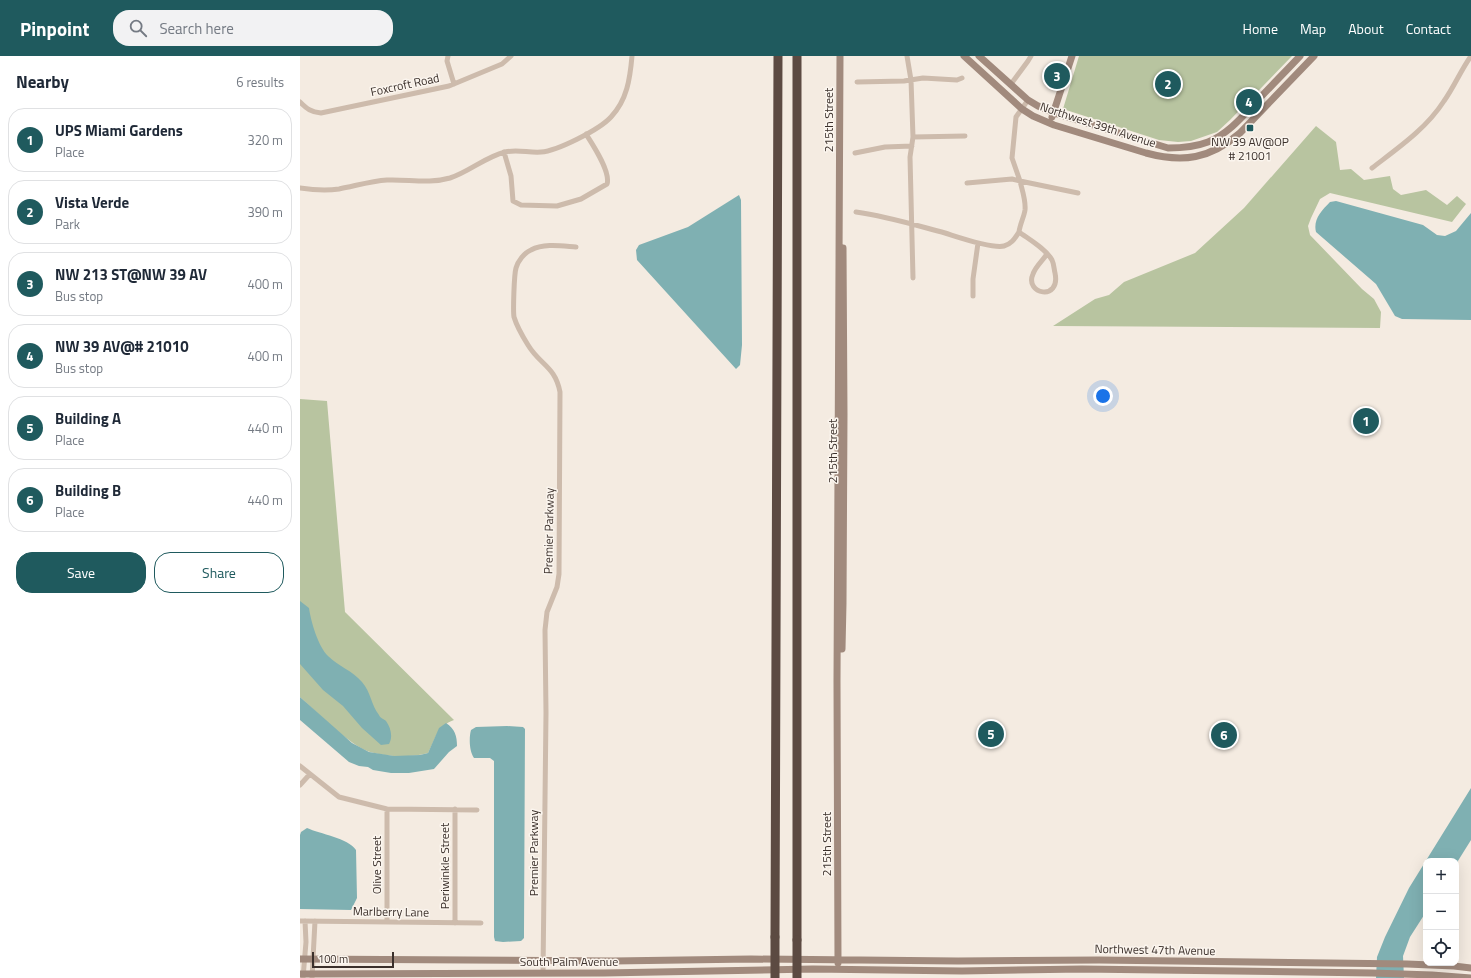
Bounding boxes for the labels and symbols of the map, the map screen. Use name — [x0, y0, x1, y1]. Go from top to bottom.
pin: 3 — [1044, 61, 1070, 91]
street label: Foxcroft Road — [369, 68, 441, 101]
pin: 2 — [1155, 69, 1181, 99]
street label: 215th Street — [819, 87, 838, 152]
pin: 4 — [1236, 87, 1262, 117]
street label: Northwest 39th Avenue — [1038, 97, 1159, 152]
marker: NW 39 AV@OP # 21001 — [1245, 123, 1255, 133]
place label: NW 39 AV@OP # 21001 — [1211, 132, 1289, 165]
your location — [1093, 386, 1113, 406]
pin: 1 — [1353, 406, 1379, 436]
street label: 215th Street — [823, 418, 842, 483]
street label: Premier Parkway — [538, 487, 559, 574]
pin: 5 — [978, 719, 1004, 749]
pin: 6 — [1211, 720, 1237, 750]
street label: Premier Parkway — [524, 810, 543, 896]
street label: 215th Street — [817, 811, 836, 876]
street label: Periwinkle Street — [435, 822, 454, 909]
street label: Olive Street — [367, 835, 386, 894]
street label: Marlberry Lane — [353, 901, 429, 922]
street label: Northwest 47th Avenue — [1094, 939, 1216, 960]
scale bar — [312, 950, 394, 969]
street label: South Palm Avenue — [520, 952, 618, 971]

